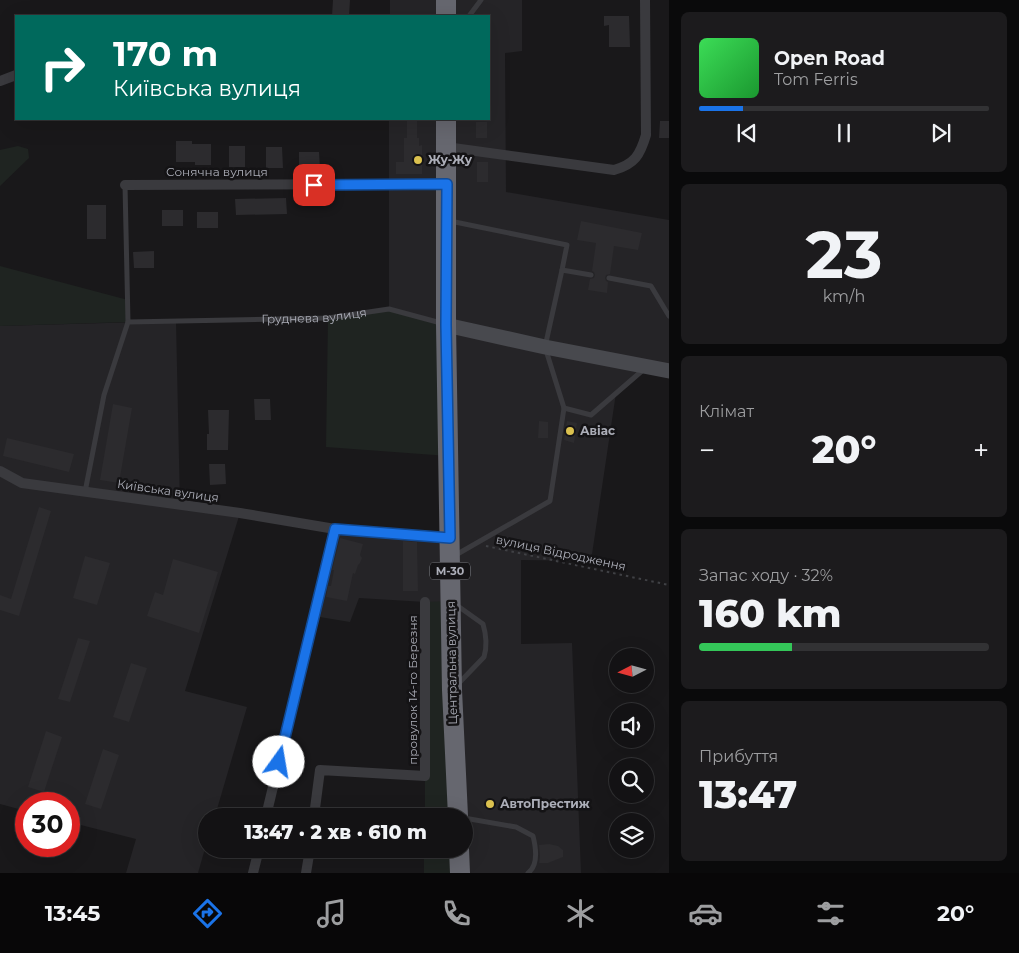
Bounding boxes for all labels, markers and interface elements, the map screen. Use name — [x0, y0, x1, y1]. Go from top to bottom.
text: 170 m — [113, 32, 218, 75]
icon: right — [30, 35, 95, 100]
text: Open Road — [774, 47, 885, 70]
text: Tom Ferris — [774, 70, 858, 89]
text: Київська вулиця — [113, 75, 301, 102]
icon: previous — [733, 119, 761, 147]
icon: pause — [830, 119, 858, 147]
icon: next — [927, 119, 955, 147]
place label: Жу-Жу — [428, 152, 473, 167]
marker: Жу-Жу — [412, 154, 424, 166]
street label: Сонячна вулиця — [166, 164, 268, 179]
pin — [293, 164, 335, 206]
icon: arrive — [300, 171, 328, 199]
text: 23 — [806, 215, 882, 294]
text: km/h — [823, 287, 865, 306]
street label: Груднева вулиця — [261, 304, 368, 326]
text: Клімат — [699, 402, 754, 421]
place label: Авіас — [580, 423, 615, 438]
marker: Авіас — [564, 425, 576, 437]
text: 20° — [812, 426, 876, 473]
text: − — [699, 433, 715, 467]
text: + — [973, 433, 989, 467]
street label: Київська вулиця — [116, 476, 220, 505]
street label: вулиця Відродження — [495, 531, 627, 574]
road number: М-30 — [430, 562, 470, 580]
text: Запас ходу · 32% — [699, 566, 833, 585]
text: 160 km — [699, 590, 842, 637]
street label: Центральна вулиця — [443, 601, 460, 725]
street label: провулок 14-го Березня — [405, 615, 420, 765]
north arrow — [609, 648, 654, 692]
map controls — [609, 648, 654, 858]
button: sound — [609, 703, 654, 748]
position arrow — [252, 735, 304, 787]
text: Прибуття — [699, 747, 778, 766]
button: search — [609, 758, 654, 803]
text: 13:47 — [699, 771, 797, 818]
speed limit sign: 30 — [15, 792, 80, 857]
place label: АвтоПрестиж — [500, 796, 590, 811]
marker: АвтоПрестиж — [484, 798, 496, 810]
button: layers — [609, 813, 654, 858]
text: 13:47 · 2 хв · 610 m — [244, 821, 427, 844]
icon: directions — [190, 896, 225, 931]
icon: music — [314, 896, 349, 931]
icon: phone — [439, 896, 474, 931]
icon: climate — [563, 896, 598, 931]
icon: car — [688, 896, 723, 931]
icon: filters — [813, 896, 848, 931]
text: 13:45 — [45, 900, 100, 927]
text: 20° — [937, 900, 974, 927]

